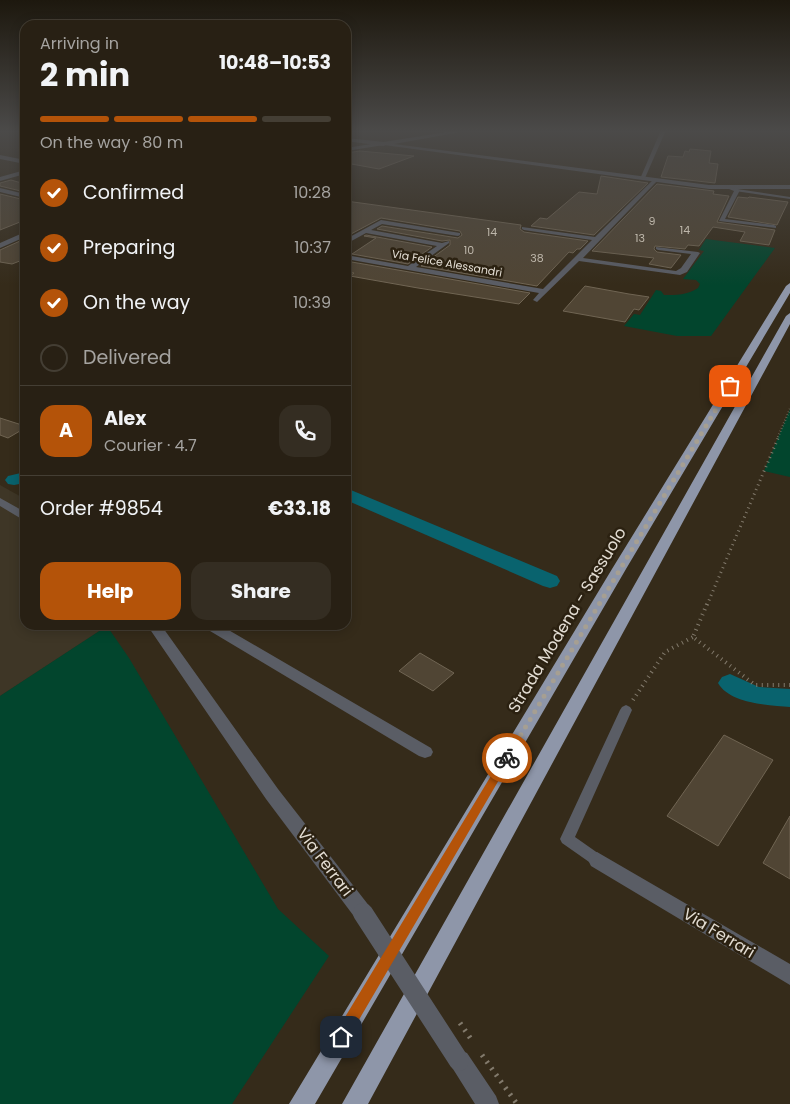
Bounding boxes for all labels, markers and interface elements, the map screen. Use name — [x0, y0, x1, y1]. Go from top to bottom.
text: Arriving in — [40, 32, 119, 55]
text: 10:48–10:53 — [219, 49, 331, 76]
text: 2 min — [40, 52, 130, 97]
text: On the way · 80 m — [40, 131, 183, 154]
icon: check — [40, 179, 68, 207]
text: Confirmed — [83, 179, 184, 206]
text: 10:28 — [293, 181, 331, 204]
house number: 9 — [649, 213, 656, 229]
house number: 14 — [680, 222, 690, 238]
house number: 14 — [487, 224, 497, 240]
house number: 13 — [635, 230, 645, 246]
icon: check — [40, 234, 68, 262]
text: Preparing — [83, 234, 175, 261]
text: 10:37 — [294, 236, 331, 259]
house number: 10 — [464, 242, 474, 258]
street label: Via Felice Alessandri — [391, 245, 504, 281]
house number: 38 — [530, 250, 544, 266]
icon: check — [40, 289, 68, 317]
text: On the way — [83, 289, 190, 316]
text: 10:39 — [293, 291, 331, 314]
text: Delivered — [83, 344, 172, 371]
pin — [709, 365, 751, 407]
icon: bag — [716, 372, 744, 400]
text: Alex — [104, 405, 146, 432]
button: phone — [279, 405, 331, 457]
text: A — [59, 417, 73, 444]
text: Courier · 4.7 — [104, 434, 197, 457]
text: Order #9854 — [40, 495, 163, 522]
text: €33.18 — [268, 495, 331, 522]
street label: Strada Modena - Sassuolo — [502, 523, 632, 717]
button: Help — [40, 562, 181, 620]
button: Share — [191, 562, 331, 620]
courier — [482, 733, 532, 783]
icon: bike — [493, 744, 521, 772]
street label: Via Ferrari — [292, 823, 358, 901]
street label: Via Ferrari — [679, 902, 759, 964]
pin — [320, 1016, 362, 1058]
icon: home — [327, 1023, 355, 1051]

